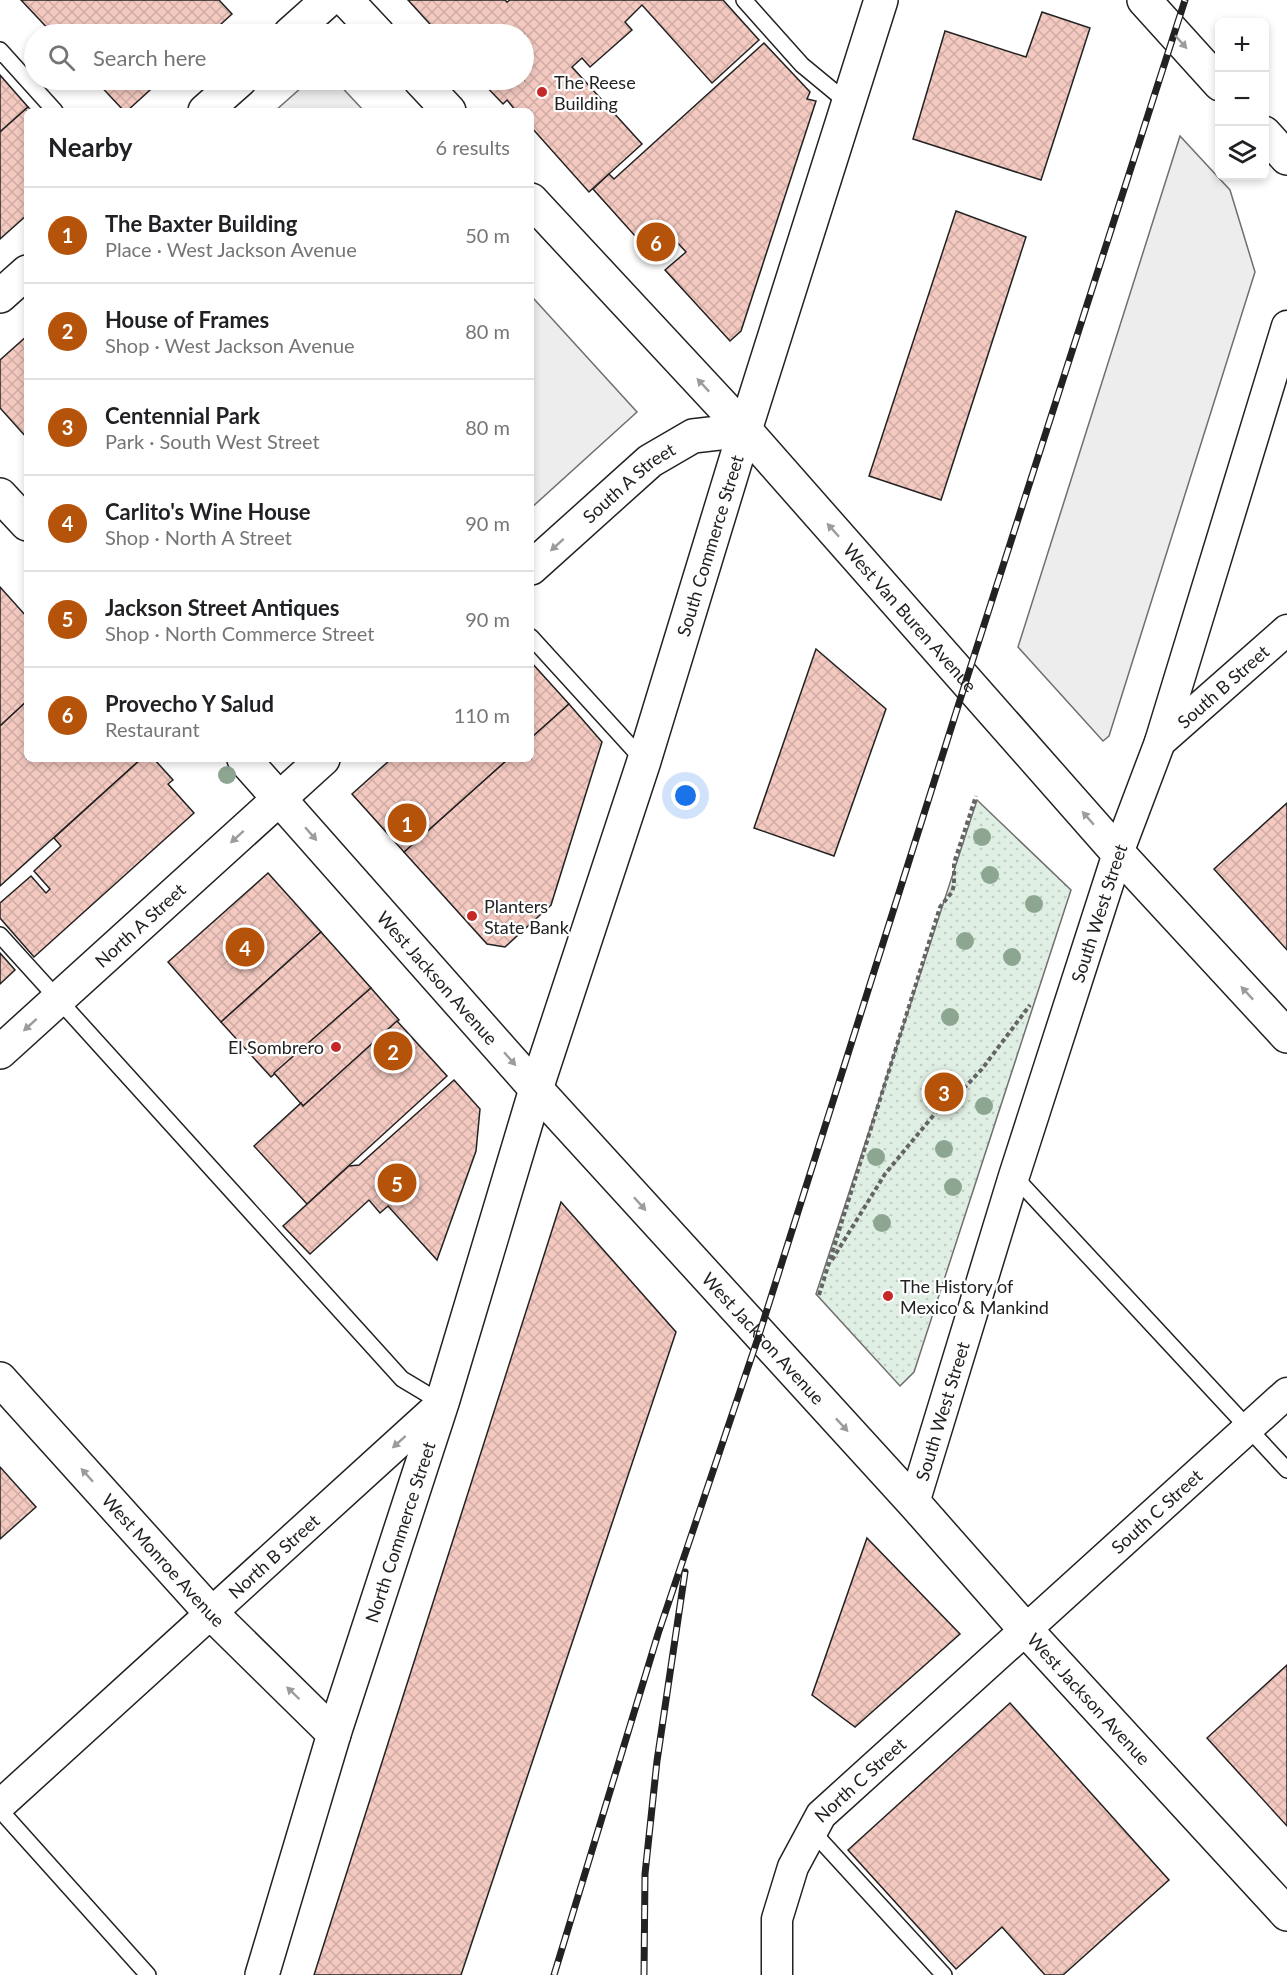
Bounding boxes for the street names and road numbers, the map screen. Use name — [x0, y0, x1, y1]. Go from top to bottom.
street label: South A Street — [578, 438, 679, 527]
street label: South Commerce Street — [672, 452, 748, 639]
street label: West Van Buren Avenue — [839, 539, 982, 696]
street label: South B Street — [1173, 640, 1274, 733]
street label: South West Street — [1066, 840, 1132, 985]
street label: North A Street — [90, 878, 190, 972]
street label: West Jackson Avenue — [373, 906, 502, 1049]
street label: West Jackson Avenue — [698, 1268, 829, 1409]
street label: South West Street — [910, 1338, 974, 1483]
street label: North Commerce Street — [360, 1438, 440, 1625]
street label: South C Street — [1106, 1464, 1207, 1558]
street label: West Monroe Avenue — [98, 1489, 229, 1631]
street label: North B Street — [224, 1509, 324, 1603]
street label: West Jackson Avenue — [1023, 1628, 1155, 1769]
street label: North C Street — [810, 1732, 911, 1827]

